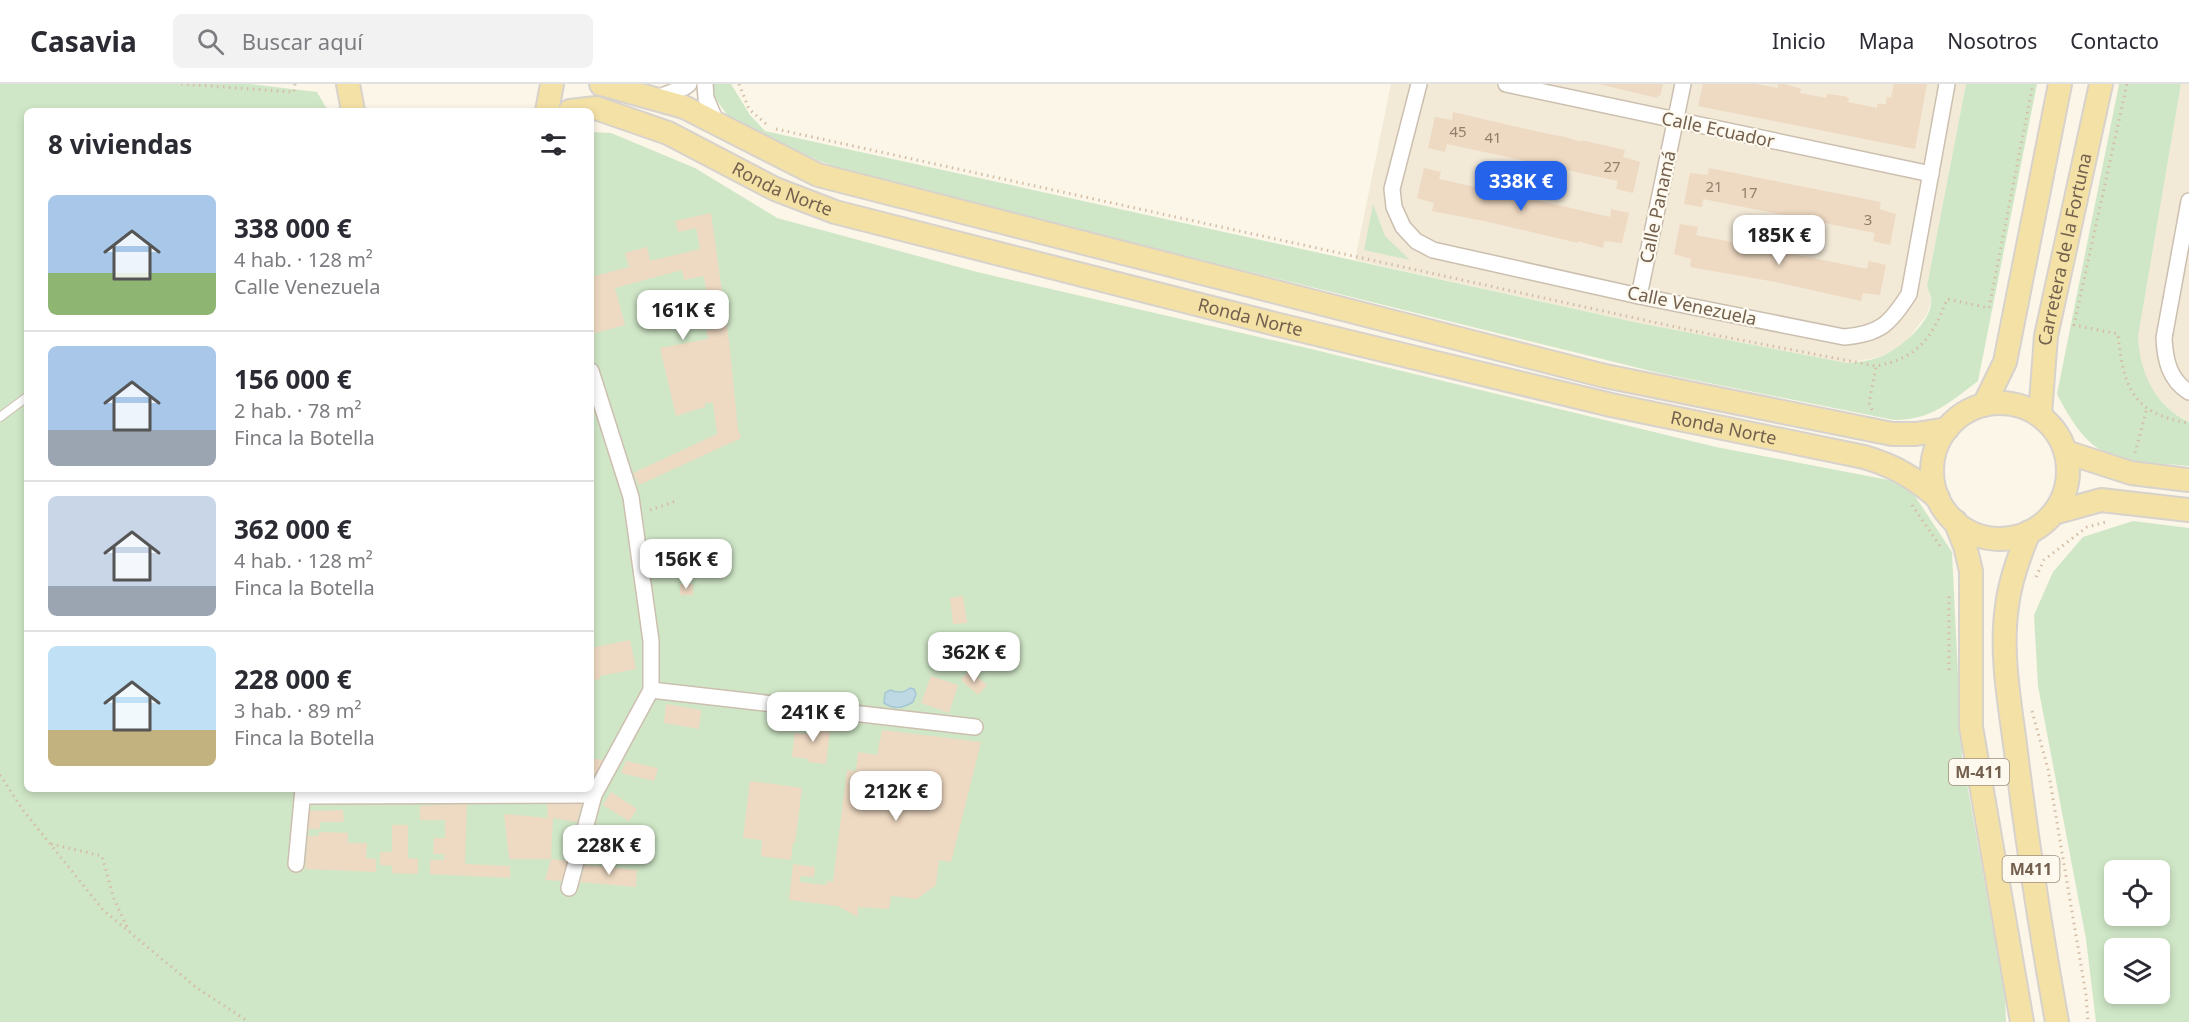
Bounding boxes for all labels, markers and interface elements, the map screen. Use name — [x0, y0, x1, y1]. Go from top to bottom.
search box — [173, 14, 593, 68]
text: Casavia — [30, 22, 137, 60]
icon: search — [194, 25, 227, 58]
text: Buscar aquí — [242, 26, 363, 56]
text: Inicio — [1772, 27, 1826, 55]
text: Mapa — [1859, 27, 1914, 55]
text: Nosotros — [1947, 27, 2037, 55]
text: Contacto — [2070, 27, 2159, 55]
street label: Calle Ecuador — [1660, 105, 1777, 153]
house number: 45 — [1449, 121, 1467, 141]
text: 8 viviendas — [48, 126, 192, 162]
house number: 41 — [1484, 127, 1502, 147]
icon: filters — [537, 128, 570, 161]
street label: Calle Panamá — [1633, 148, 1681, 265]
street label: Carretera de la Fortuna — [2032, 150, 2097, 346]
street label: Ronda Norte — [728, 156, 836, 221]
house number: 27 — [1603, 156, 1621, 176]
pin: 338K € — [1472, 161, 1570, 212]
text: 338K € — [1489, 167, 1553, 194]
house number: 21 — [1705, 176, 1723, 196]
house number: 17 — [1740, 182, 1758, 202]
house number: 3 — [1864, 209, 1872, 229]
text: 338 000 € — [234, 210, 352, 246]
pin: 185K € — [1730, 215, 1828, 266]
icon: home — [96, 219, 168, 291]
text: 185K € — [1747, 221, 1811, 248]
text: 4 hab. · 128 m² — [234, 246, 373, 273]
text: Calle Venezuela — [234, 273, 380, 300]
street label: Calle Venezuela — [1625, 280, 1759, 330]
pin: 161K € — [634, 290, 732, 341]
street label: Ronda Norte — [1195, 292, 1306, 341]
text: 161K € — [651, 296, 715, 323]
text: 156 000 € — [234, 361, 352, 397]
icon: home — [96, 370, 168, 442]
text: 2 hab. · 78 m² — [234, 397, 361, 424]
street label: Ronda Norte — [1669, 405, 1779, 450]
text: Finca la Botella — [234, 424, 375, 451]
text: 362 000 € — [234, 511, 352, 547]
icon: home — [96, 520, 168, 592]
pin: 156K € — [637, 539, 735, 590]
text: 156K € — [654, 545, 718, 572]
text: 4 hab. · 128 m² — [234, 547, 373, 574]
text: Finca la Botella — [234, 574, 375, 601]
pin: 362K € — [925, 632, 1023, 683]
text: 362K € — [942, 638, 1006, 665]
text: 228 000 € — [234, 661, 352, 697]
icon: home — [96, 670, 168, 742]
pin: 241K € — [764, 692, 862, 743]
text: 3 hab. · 89 m² — [234, 697, 361, 724]
text: 241K € — [781, 698, 845, 725]
text: Finca la Botella — [234, 724, 375, 751]
road number: M-411 — [1949, 759, 2009, 785]
pin: 212K € — [847, 771, 945, 822]
text: 212K € — [864, 777, 928, 804]
pin: 228K € — [560, 825, 658, 876]
text: 228K € — [577, 831, 641, 858]
road number: M411 — [2002, 856, 2060, 882]
map controls — [2104, 860, 2170, 1004]
button: locate — [2104, 860, 2170, 926]
button: layers — [2104, 938, 2170, 1004]

